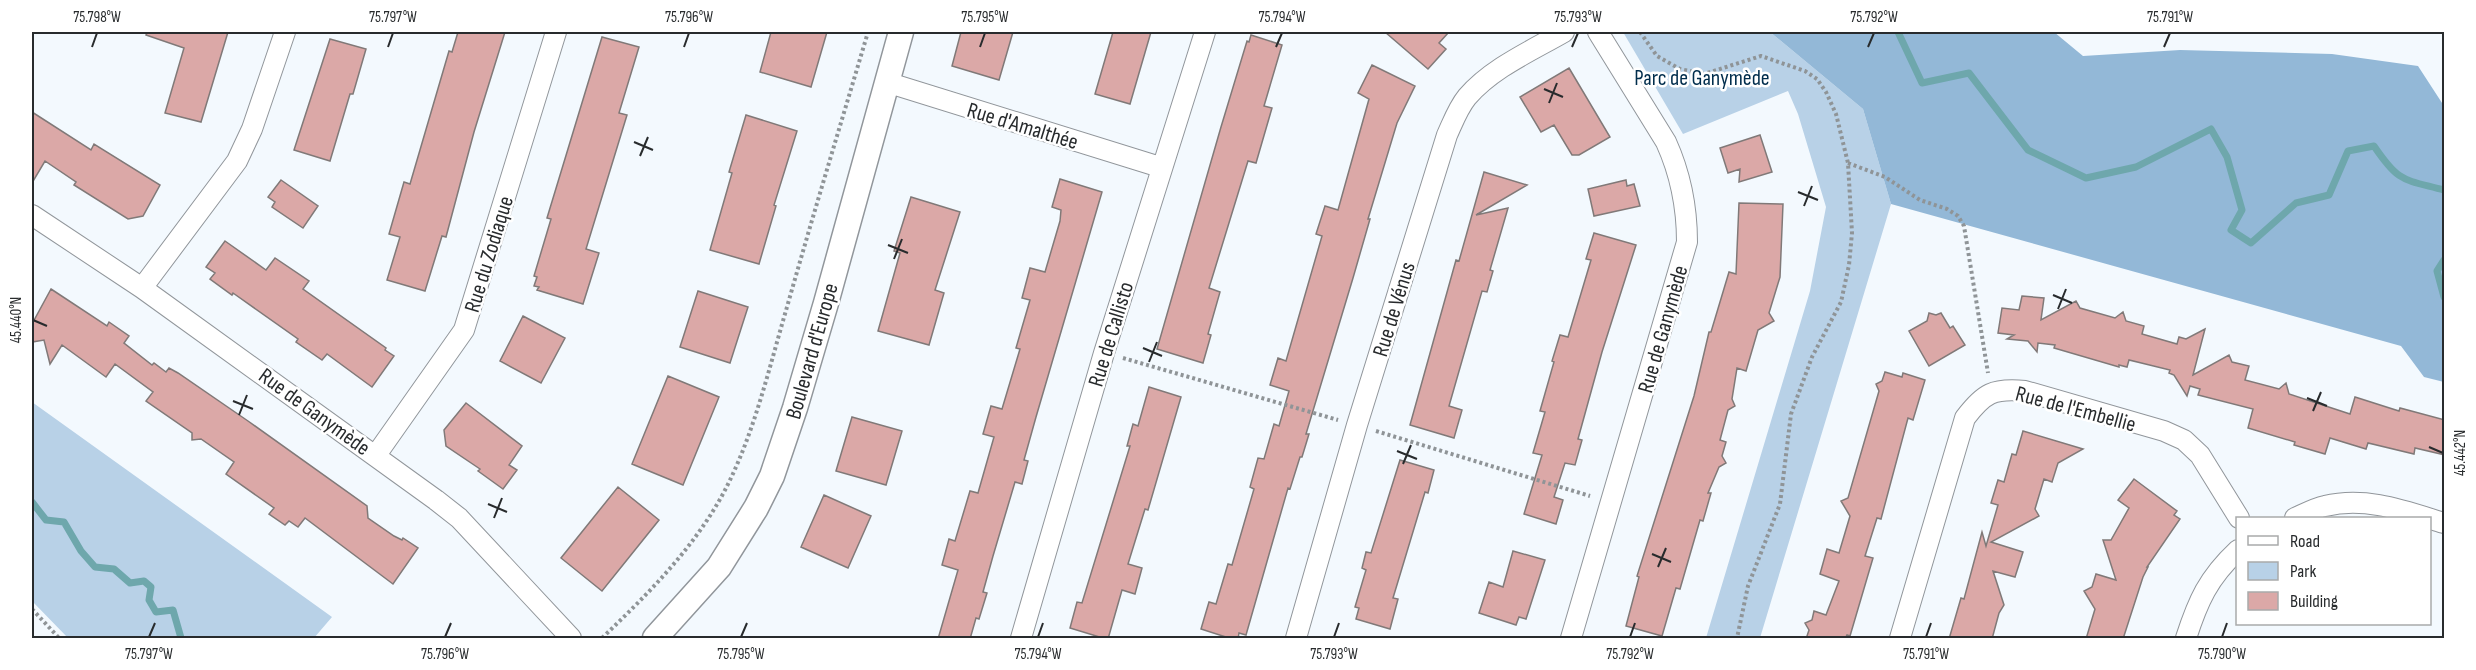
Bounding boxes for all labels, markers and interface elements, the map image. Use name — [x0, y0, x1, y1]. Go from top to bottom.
text: 75.798°W — [73, 8, 121, 27]
text: 75.797°W — [369, 8, 417, 27]
text: 75.796°W — [665, 8, 713, 27]
text: 75.795°W — [961, 8, 1009, 27]
text: 75.794°W — [1259, 8, 1306, 27]
text: 75.793°W — [1554, 8, 1602, 27]
text: 75.792°W — [1850, 8, 1898, 27]
text: 75.791°W — [2147, 8, 2193, 27]
park label: Parc de Ganymède — [1634, 65, 1770, 92]
street label: Rue d'Amalthée — [964, 97, 1081, 156]
street label: Rue du Zodiaque — [459, 193, 520, 316]
street label: Rue de Vénus — [1367, 259, 1422, 360]
street label: Rue de Ganymède — [1632, 263, 1695, 396]
street label: Rue de Callisto — [1083, 279, 1140, 390]
street label: Boulevard d'Europe — [780, 280, 845, 422]
text: 45.440°N — [7, 297, 26, 343]
street label: Rue de Ganymède — [253, 363, 375, 462]
street label: Rue de l'Embellie — [2012, 380, 2139, 438]
text: 45.442°N — [2451, 430, 2470, 476]
legend — [2236, 517, 2431, 625]
text: Road — [2290, 531, 2320, 552]
text: Park — [2290, 561, 2316, 582]
text: Building — [2290, 591, 2338, 612]
text: 75.797°W — [125, 645, 173, 664]
text: 75.796°W — [421, 645, 469, 664]
text: 75.795°W — [717, 645, 765, 664]
text: 75.794°W — [1015, 645, 1062, 664]
text: 75.793°W — [1310, 645, 1358, 664]
text: 75.792°W — [1606, 645, 1654, 664]
text: 75.791°W — [1903, 645, 1949, 664]
text: 75.790°W — [2198, 645, 2246, 664]

